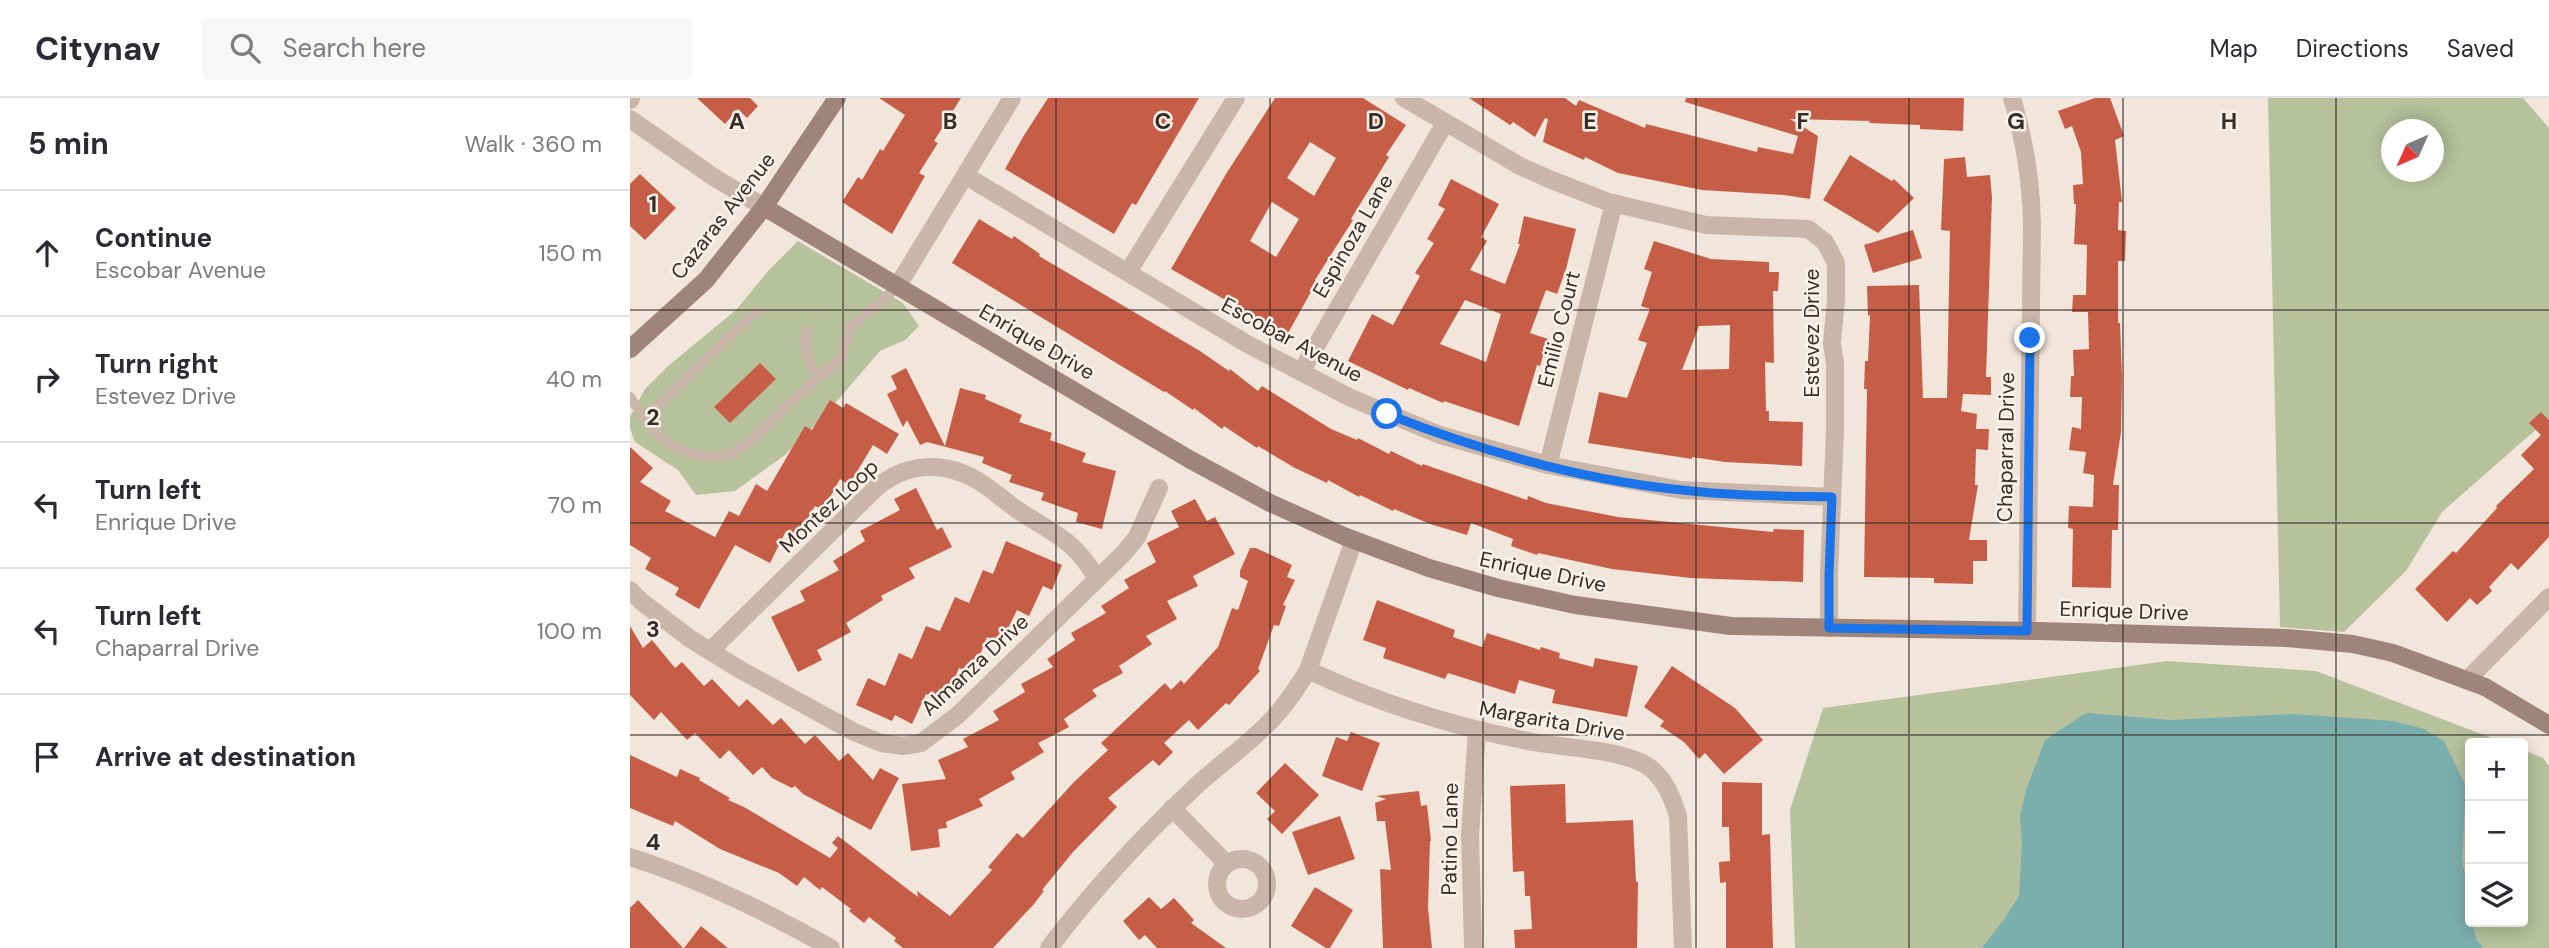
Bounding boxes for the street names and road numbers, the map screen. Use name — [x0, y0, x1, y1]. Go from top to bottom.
street label: Cazaras Avenue — [664, 147, 782, 285]
street label: Espinoza Lane — [1306, 169, 1400, 303]
street label: Emilio Court — [1531, 268, 1587, 390]
street label: Estevez Drive — [1798, 269, 1826, 397]
street label: Escobar Avenue — [1216, 291, 1368, 389]
street label: Enrique Drive — [974, 298, 1100, 386]
street label: Chaparral Drive — [1991, 372, 2021, 522]
street label: Montez Loop — [773, 453, 885, 559]
street label: Enrique Drive — [1477, 545, 1609, 599]
street label: Enrique Drive — [2059, 595, 2189, 627]
street label: Almanza Drive — [915, 608, 1035, 722]
street label: Margarita Drive — [1477, 694, 1627, 748]
street label: Patino Lane — [1435, 782, 1465, 896]

